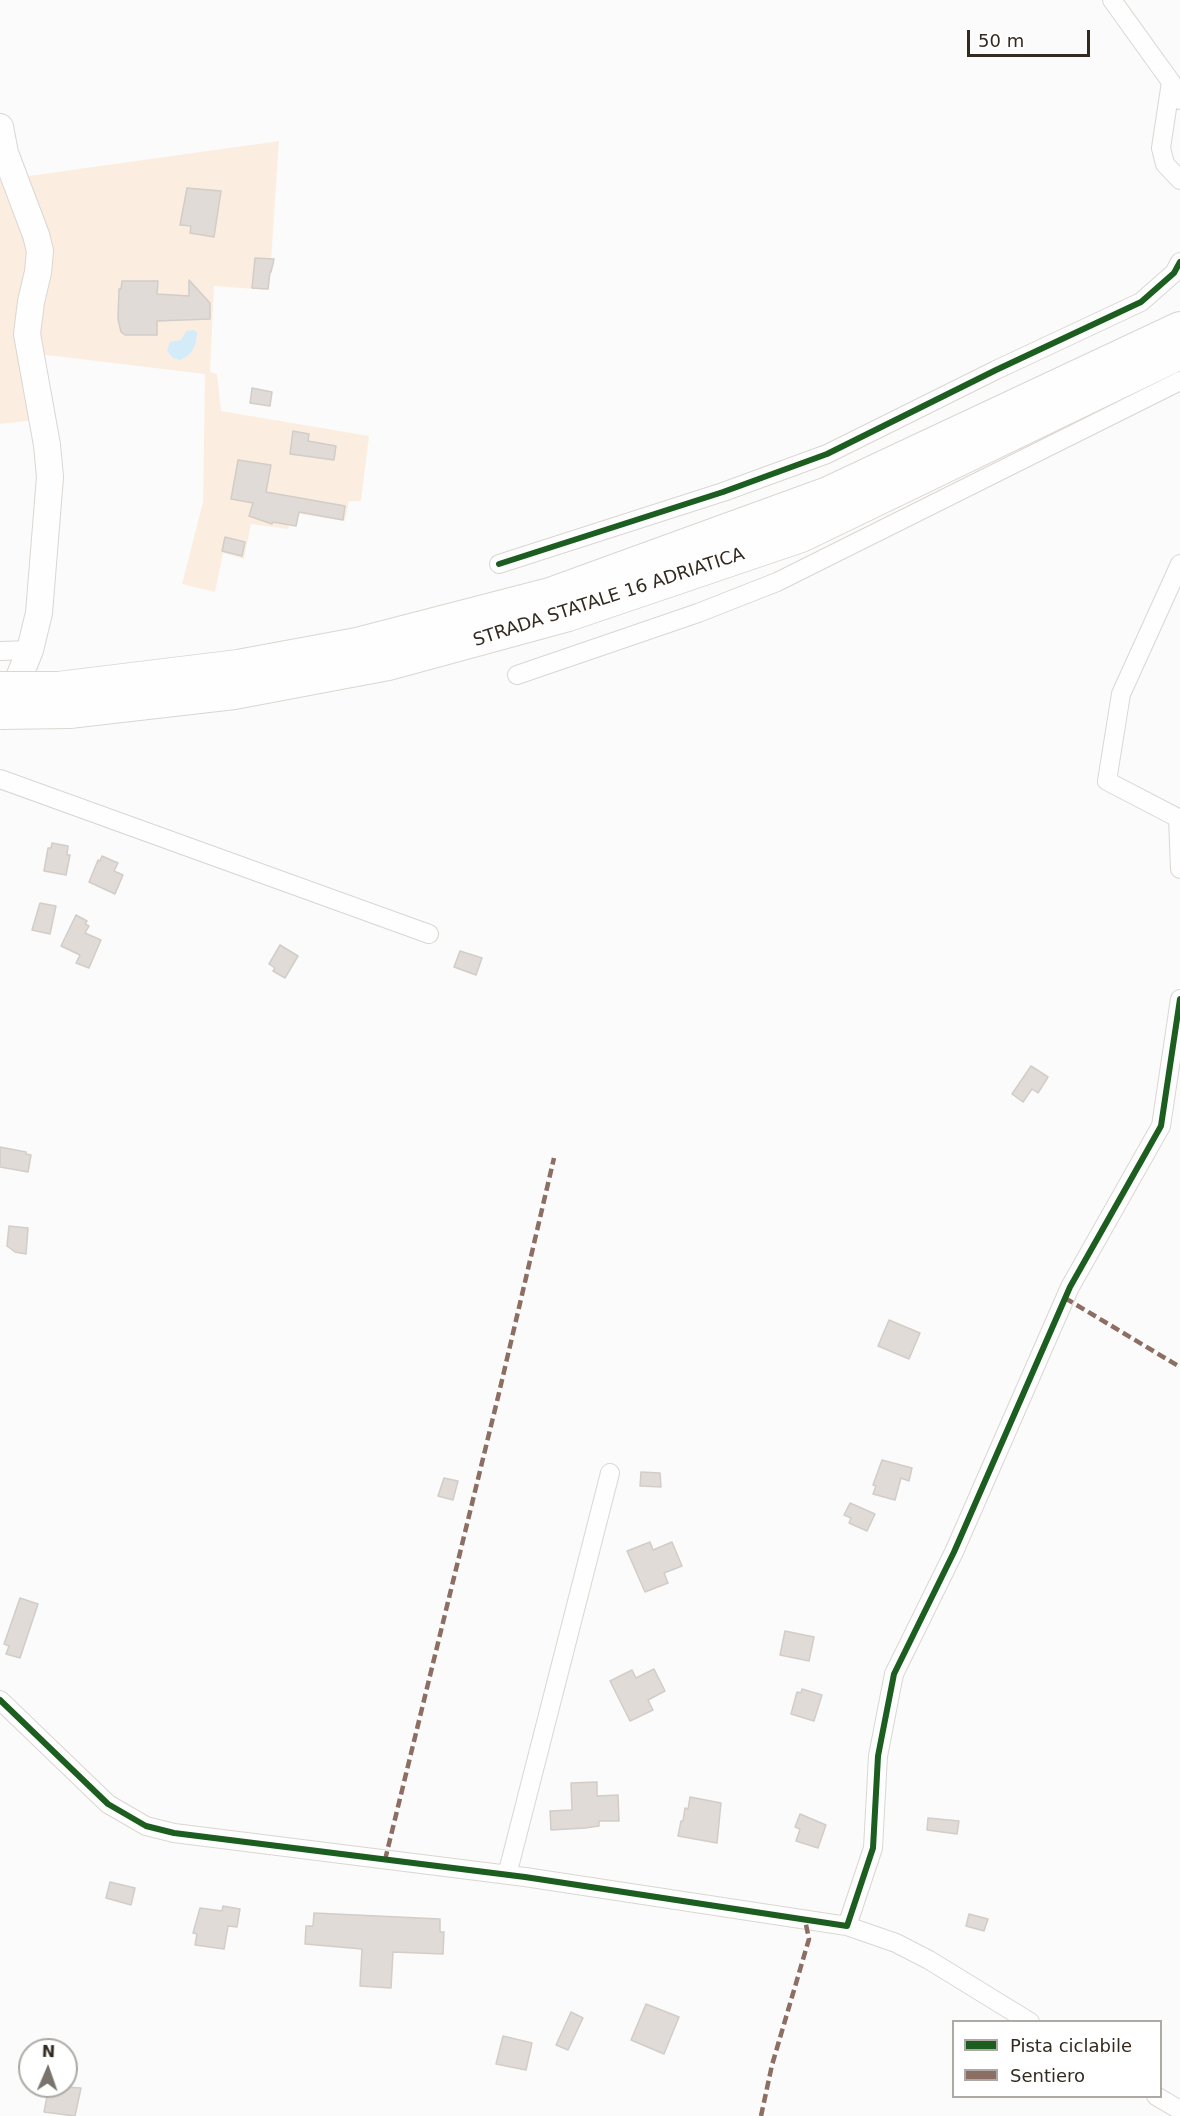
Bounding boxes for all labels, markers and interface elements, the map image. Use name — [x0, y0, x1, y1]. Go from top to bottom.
scale bar — [970, 18, 1093, 56]
text: 50 m — [978, 30, 1024, 51]
street label: STRADA STATALE 16 ADRIATICA — [471, 544, 747, 652]
legend — [952, 2020, 1162, 2098]
text: Pista ciclabile — [1010, 2035, 1132, 2056]
north arrow — [18, 2038, 78, 2098]
text: N — [42, 2042, 56, 2061]
text: Sentiero — [1010, 2065, 1085, 2086]

